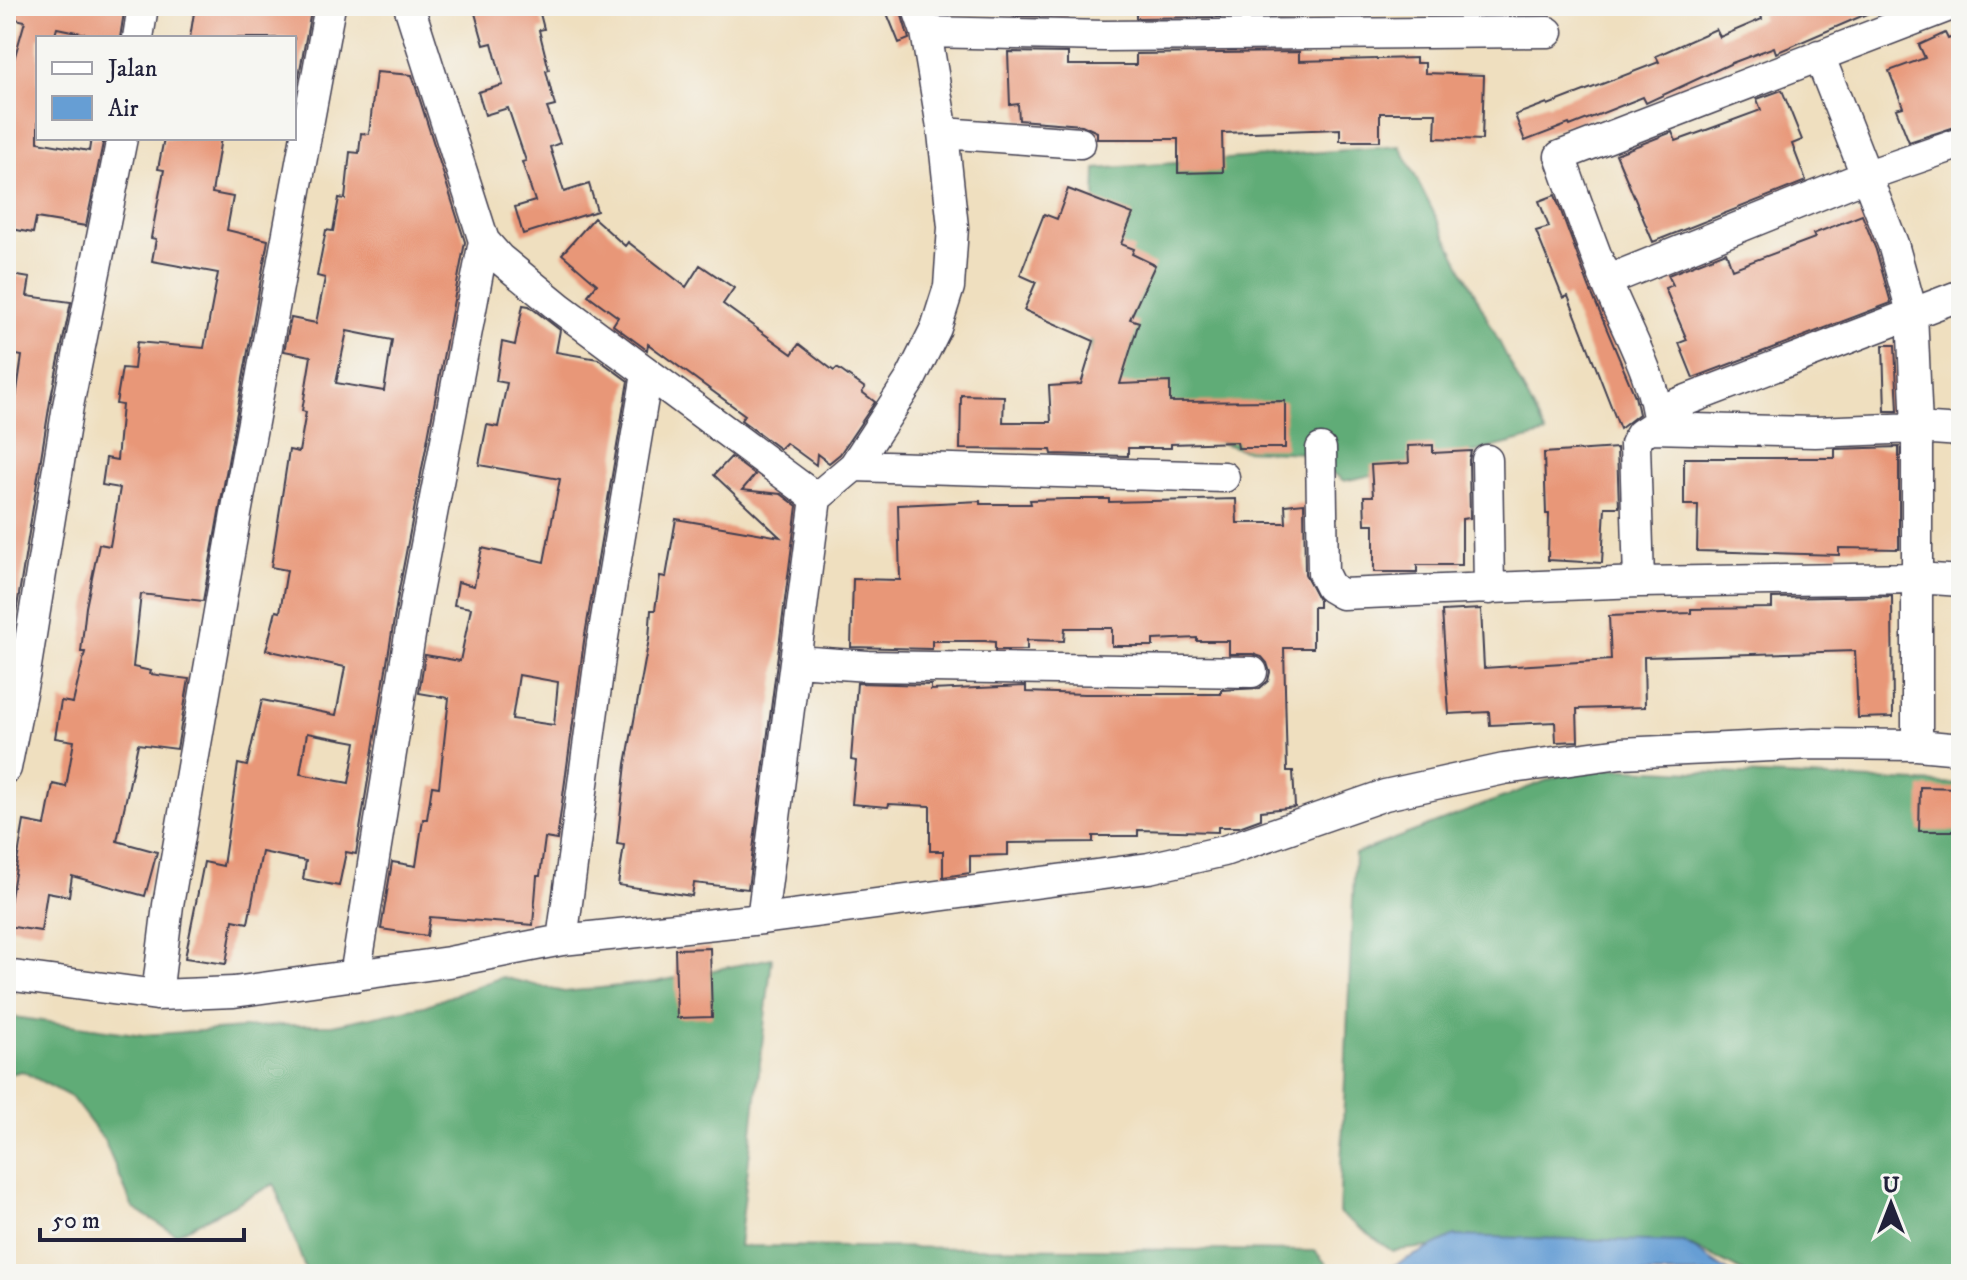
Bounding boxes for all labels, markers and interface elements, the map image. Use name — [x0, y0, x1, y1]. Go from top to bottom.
legend — [36, 36, 296, 140]
text: Jalan — [106, 54, 158, 84]
text: Air — [108, 94, 138, 124]
north arrow — [1851, 1164, 1931, 1244]
text: U — [1882, 1172, 1900, 1199]
scale bar — [40, 1192, 244, 1242]
text: 50 m — [52, 1206, 100, 1236]

